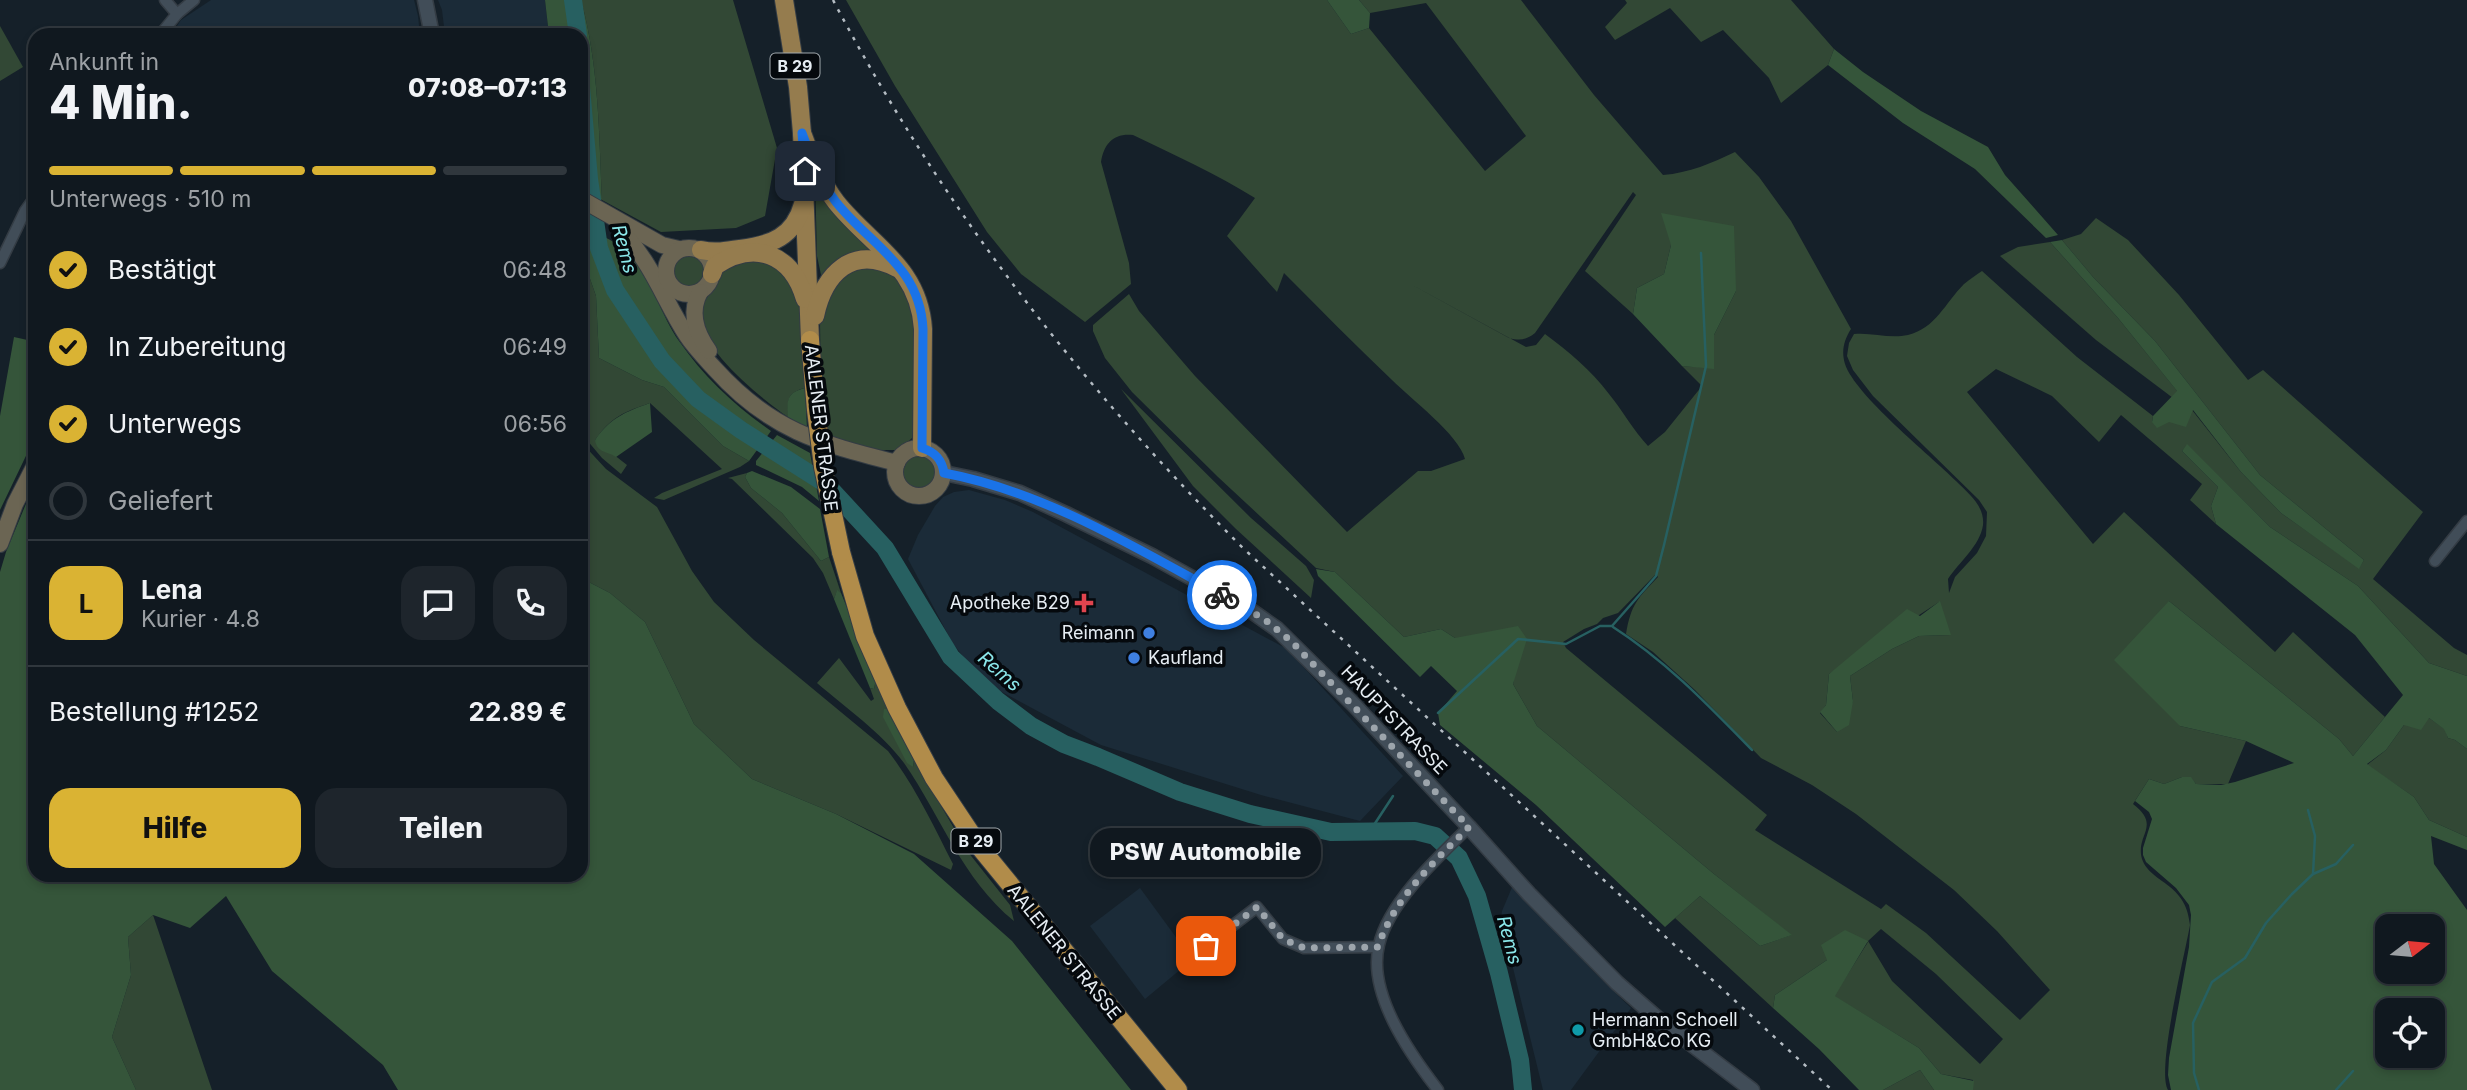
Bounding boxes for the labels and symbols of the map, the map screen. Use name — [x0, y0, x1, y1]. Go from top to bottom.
road number: B 29 — [770, 54, 820, 78]
pin — [775, 141, 835, 201]
water label: Rems — [607, 222, 642, 276]
street label: AALENER STRASSE — [801, 343, 842, 513]
courier — [1187, 560, 1257, 630]
place label: Apotheke B29 — [950, 592, 1070, 613]
marker: Apotheke B29 — [1076, 595, 1092, 611]
place label: Reimann — [1062, 622, 1135, 643]
marker: Reimann — [1141, 625, 1157, 641]
water label: Rems — [973, 646, 1026, 696]
place label: Kaufland — [1148, 647, 1224, 668]
marker: Kaufland — [1126, 650, 1142, 666]
street label: HAUPTSTRASSE — [1337, 661, 1452, 778]
callout: PSW Automobile — [1090, 827, 1322, 876]
road number: B 29 — [951, 828, 1000, 854]
street label: AALENER STRASSE — [1003, 880, 1125, 1024]
water label: Rems — [1492, 913, 1527, 967]
north arrow — [2375, 914, 2445, 984]
pin — [1176, 916, 1236, 976]
place label: Hermann Schoell GmbH&Co KG — [1592, 1009, 1738, 1051]
marker: Hermann Schoell GmbH&Co KG — [1570, 1022, 1586, 1038]

